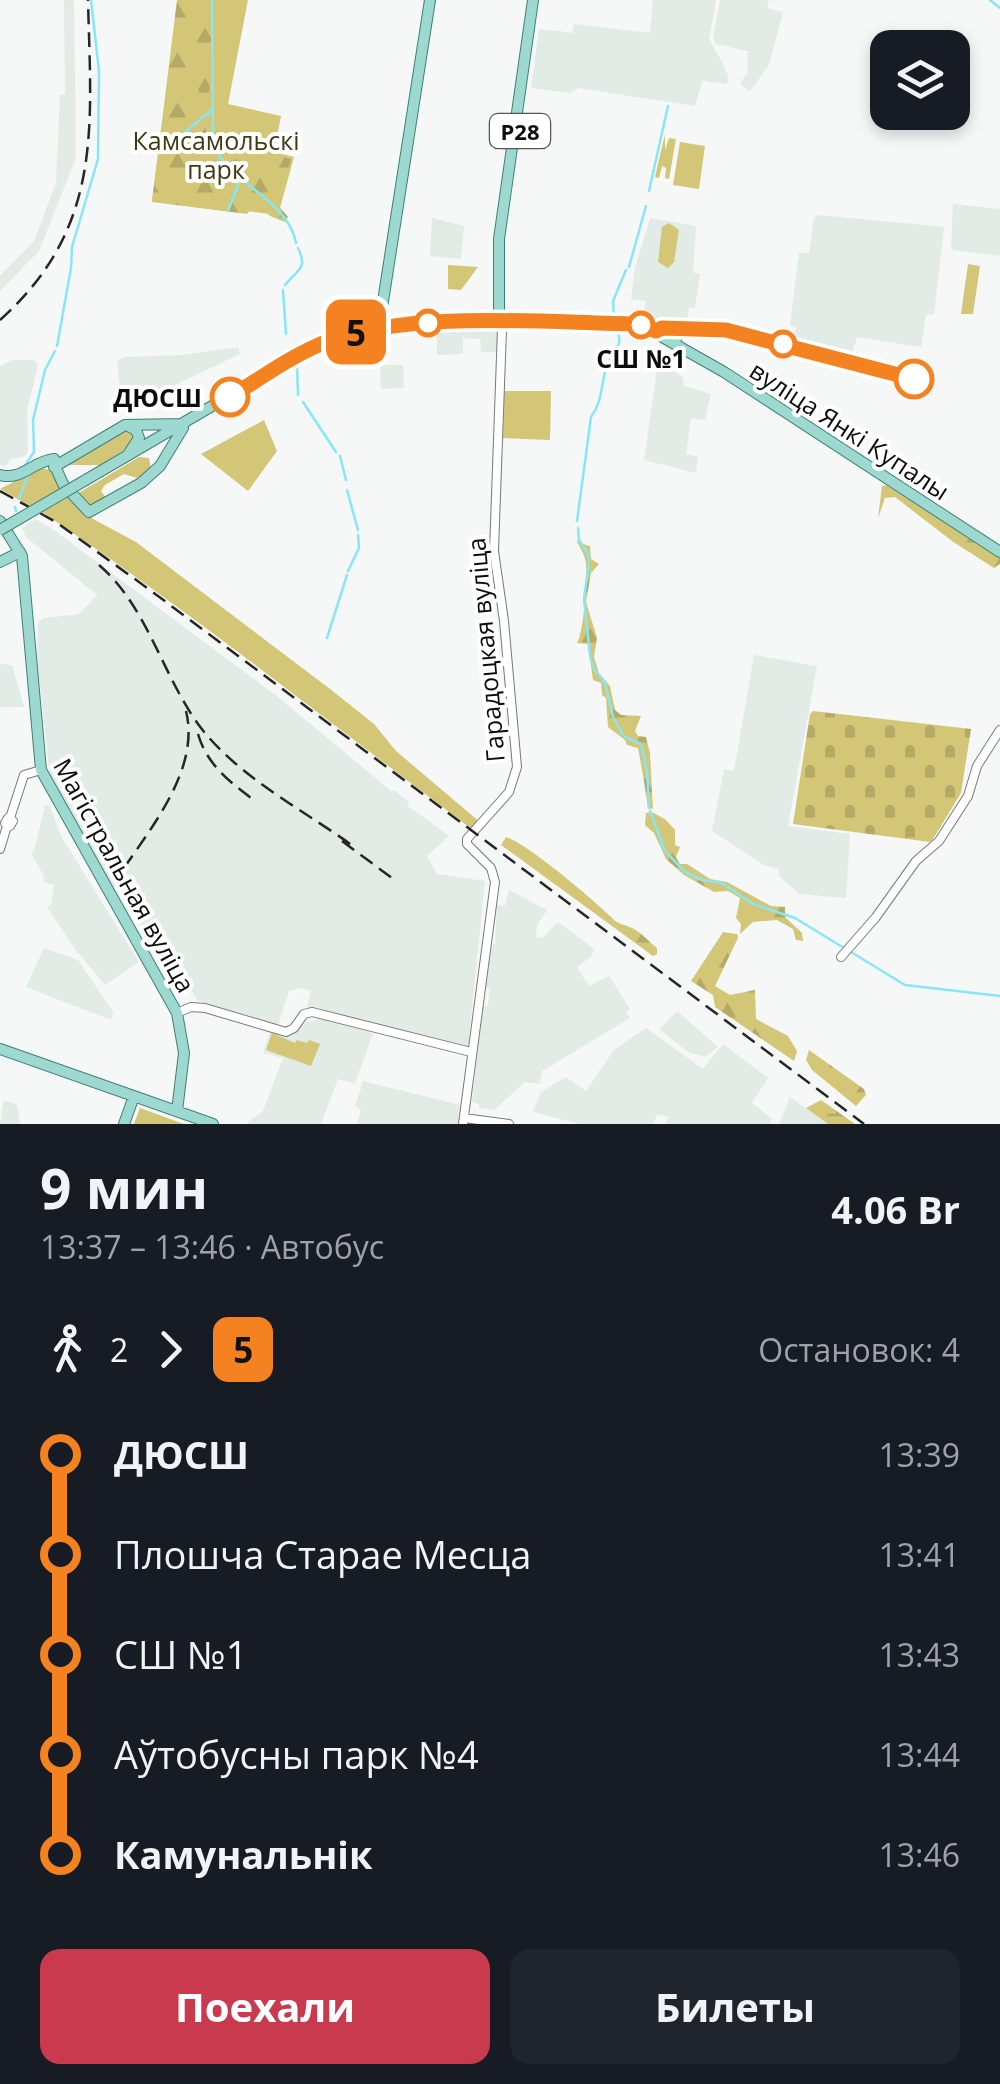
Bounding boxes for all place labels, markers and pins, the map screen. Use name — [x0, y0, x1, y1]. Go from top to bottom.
unlabelled marker — [415, 310, 441, 336]
marker: СШ №1 — [628, 312, 654, 338]
unlabelled marker — [770, 331, 796, 357]
place label: СШ №1 — [596, 341, 686, 375]
unlabelled marker — [895, 360, 933, 398]
marker: ДЮСШ — [211, 378, 249, 416]
place label: ДЮСШ — [113, 380, 202, 414]

